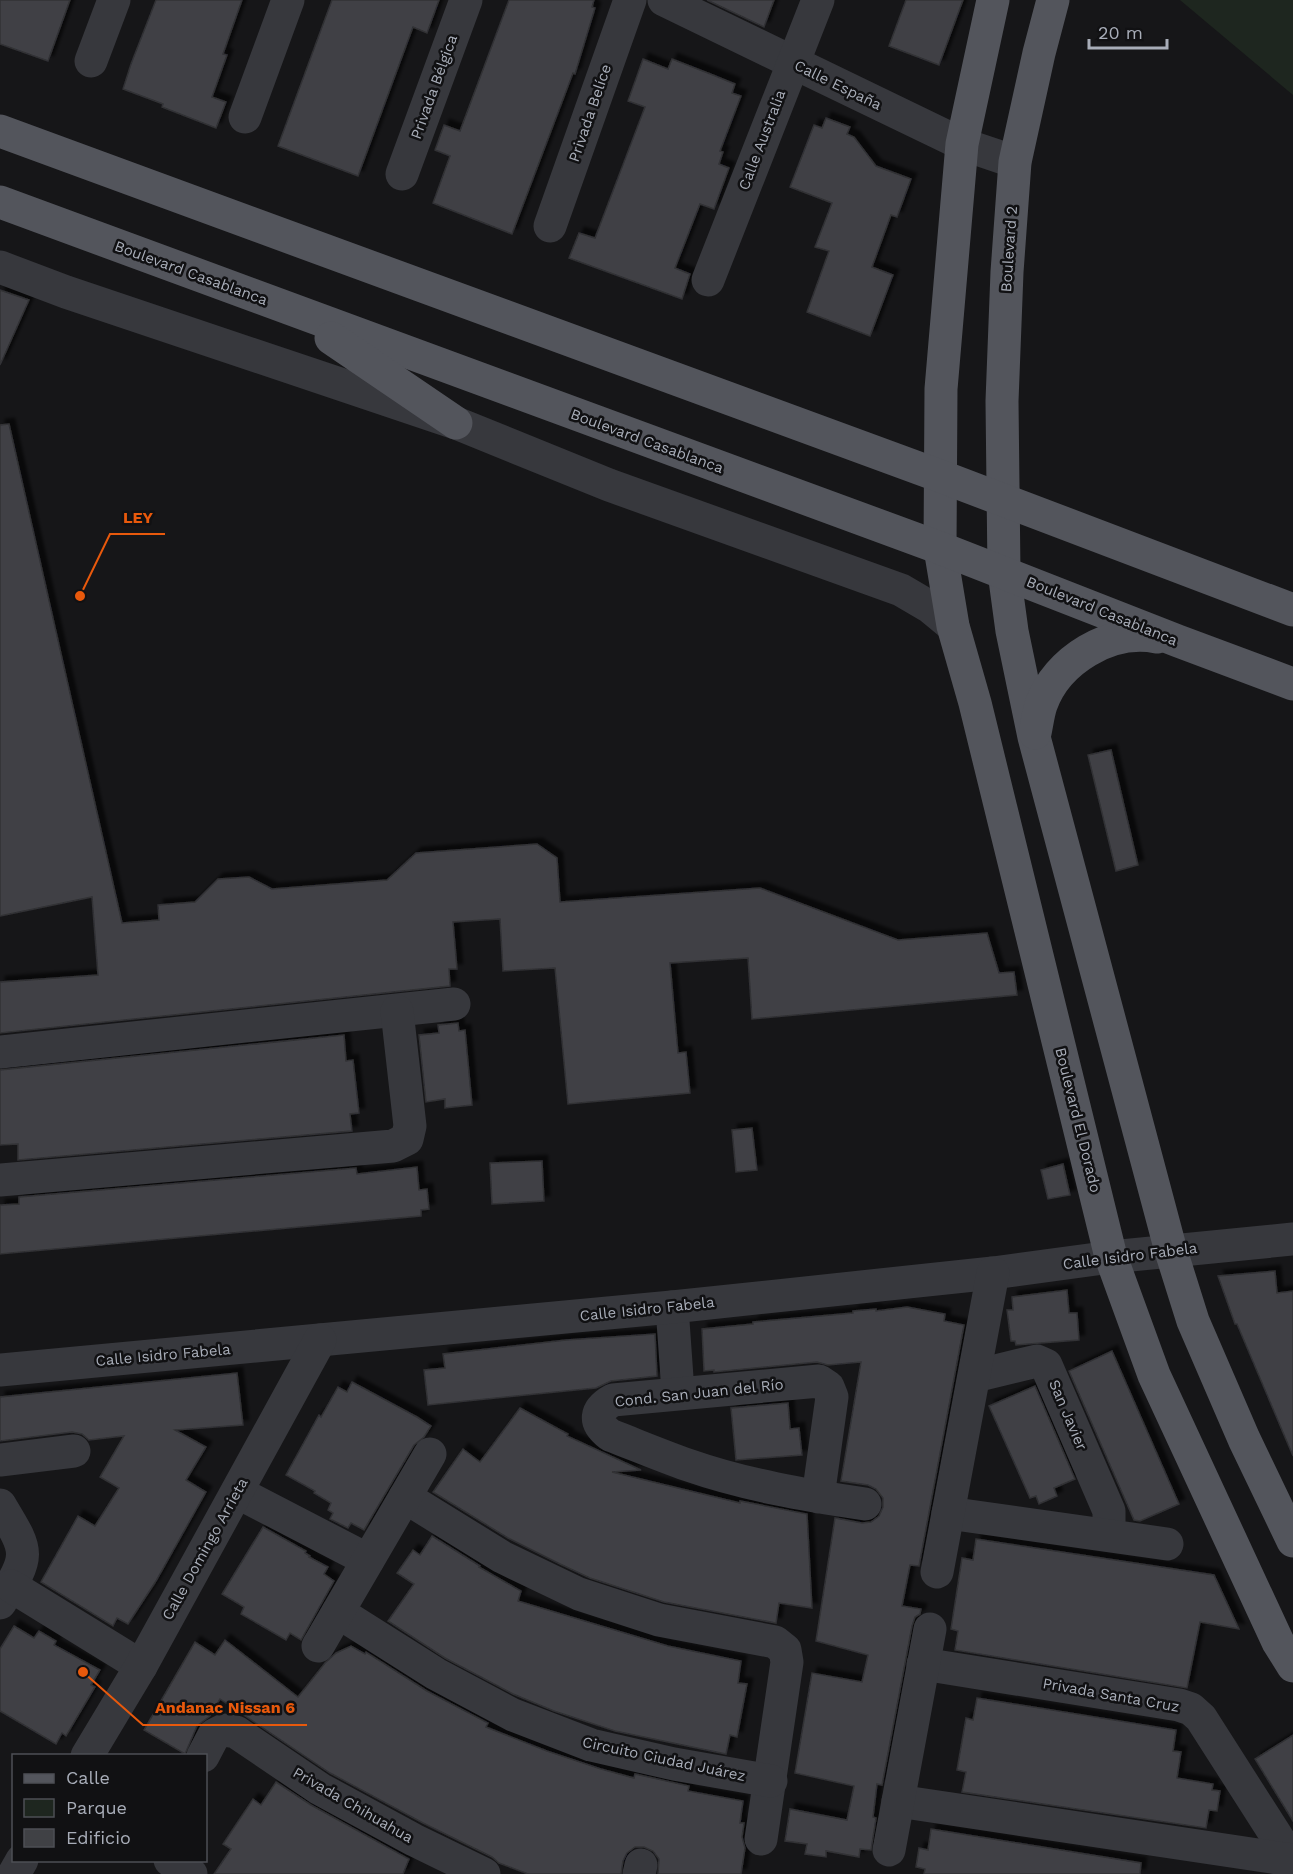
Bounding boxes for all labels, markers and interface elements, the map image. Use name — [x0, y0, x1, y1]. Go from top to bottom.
scale bar — [1089, 12, 1167, 50]
text: 20 m — [1098, 22, 1143, 43]
street label: Privada Bélgica — [407, 32, 461, 142]
street label: Calle España — [791, 56, 885, 114]
street label: Privada Belíce — [565, 62, 615, 164]
street label: Calle Australia — [735, 87, 790, 193]
street label: Boulevard 2 — [997, 205, 1021, 293]
street label: Boulevard Casablanca — [112, 237, 270, 309]
street label: Boulevard Casablanca — [568, 405, 726, 477]
callout: LEY — [110, 500, 165, 534]
text: LEY — [123, 508, 154, 527]
street label: Boulevard Casablanca — [1024, 572, 1181, 650]
street label: Boulevard El Dorado — [1051, 1046, 1105, 1194]
street label: Calle Isidro Fabela — [1062, 1239, 1199, 1273]
street label: Calle Isidro Fabela — [579, 1293, 716, 1325]
street label: Calle Isidro Fabela — [95, 1340, 232, 1370]
street label: Cond. San Juan del Río — [614, 1375, 784, 1411]
street label: San Javier — [1045, 1377, 1091, 1453]
street label: Calle Domingo Arrieta — [158, 1474, 252, 1623]
street label: Privada Santa Cruz — [1041, 1674, 1181, 1716]
callout: Andanac Nissan 6 — [143, 1691, 307, 1725]
text: Andanac Nissan 6 — [155, 1698, 295, 1717]
street label: Circuito Ciudad Juárez — [581, 1733, 747, 1785]
legend — [12, 1754, 207, 1862]
street label: Privada Chihuahua — [290, 1763, 417, 1847]
text: Calle — [66, 1767, 110, 1788]
text: Parque — [66, 1797, 127, 1818]
text: Edificio — [66, 1827, 131, 1848]

